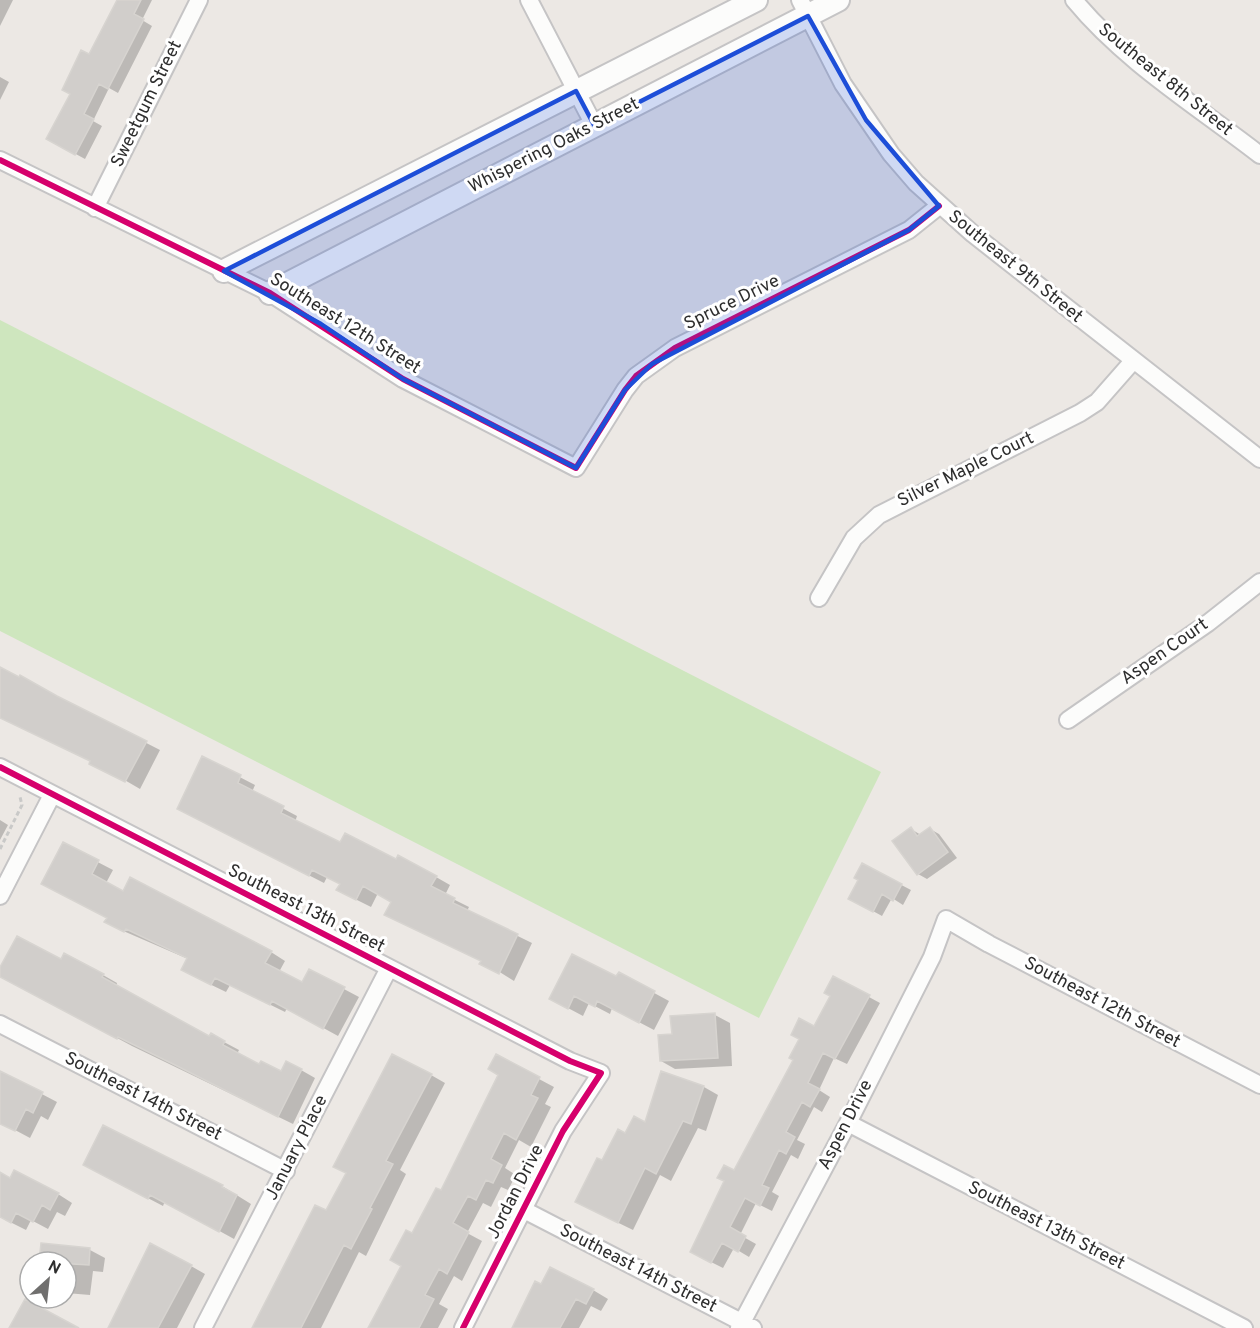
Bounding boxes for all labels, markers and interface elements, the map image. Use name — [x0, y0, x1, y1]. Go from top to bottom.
street label: Southeast 8th Street — [1093, 19, 1237, 141]
street label: Sweetgum Street — [106, 37, 188, 171]
street label: Whispering Oaks Street — [465, 93, 643, 199]
street label: Southeast 9th Street — [943, 206, 1087, 328]
street label: Southeast 12th Street — [265, 268, 425, 380]
street label: Spruce Drive — [680, 270, 784, 336]
street label: Silver Maple Court — [894, 427, 1038, 513]
street label: Aspen Court — [1117, 614, 1213, 690]
street label: Southeast 13th Street — [224, 859, 388, 959]
street label: Southeast 12th Street — [1020, 952, 1184, 1054]
street label: Southeast 14th Street — [60, 1047, 226, 1147]
street label: Aspen Drive — [814, 1076, 878, 1174]
street label: January Place — [261, 1091, 333, 1205]
street label: Jordan Drive — [482, 1141, 550, 1243]
street label: Southeast 13th Street — [964, 1176, 1128, 1276]
street label: Southeast 14th Street — [555, 1219, 721, 1319]
north arrow — [18, 1250, 78, 1310]
text: N — [44, 1257, 64, 1280]

